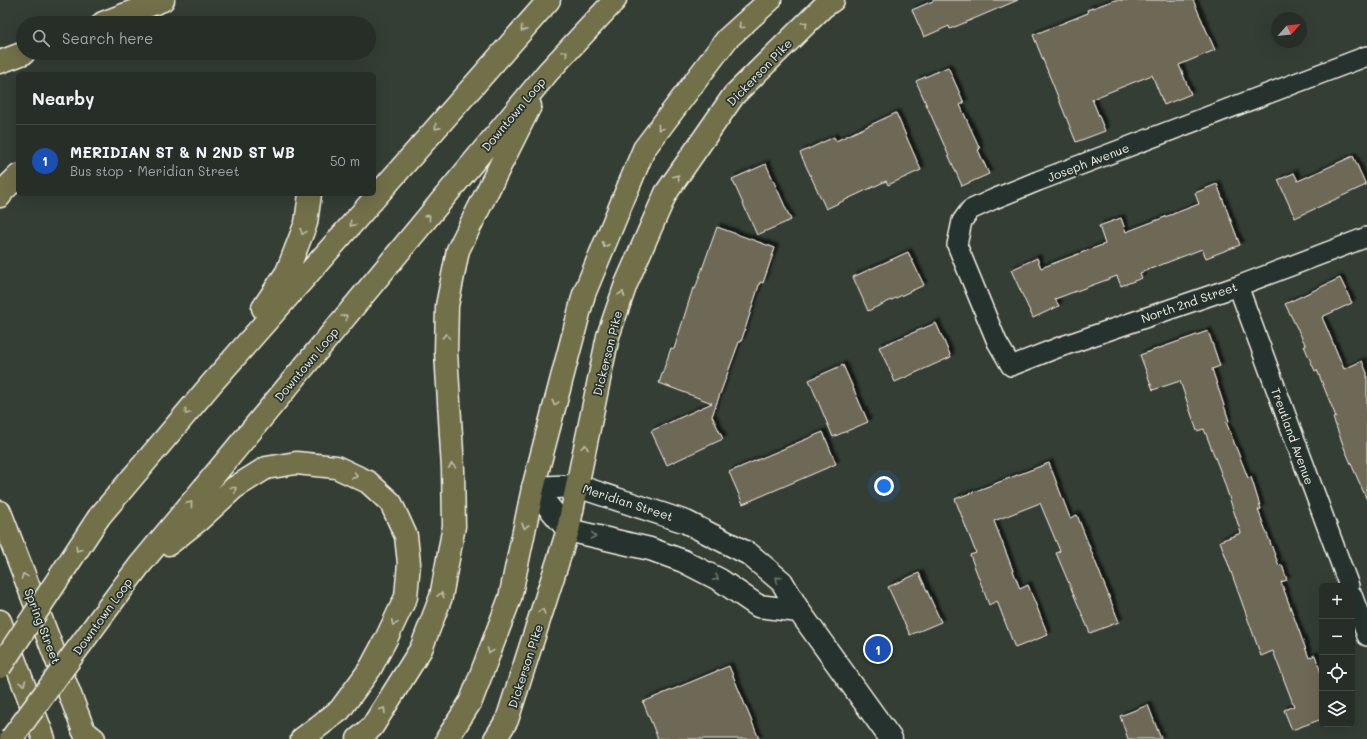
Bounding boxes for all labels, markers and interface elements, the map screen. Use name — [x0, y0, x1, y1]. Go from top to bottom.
north arrow — [1271, 12, 1307, 48]
search box — [16, 16, 376, 60]
one-way arrow — [800, 21, 808, 29]
one-way arrow — [738, 22, 746, 29]
one-way arrow — [521, 25, 528, 32]
icon: search — [30, 27, 52, 49]
text: Search here — [62, 28, 153, 48]
street label: Dickerson Pike — [723, 35, 795, 109]
one-way arrow — [560, 50, 568, 58]
street label: Downtown Loop — [477, 74, 549, 154]
text: Nearby — [32, 87, 94, 109]
one-way arrow — [435, 122, 442, 130]
one-way arrow — [658, 123, 665, 130]
street label: Joseph Avenue — [1045, 139, 1131, 185]
text: MERIDIAN ST & N 2ND ST WB — [70, 142, 295, 162]
text: 1 — [42, 152, 48, 169]
text: 50 m — [330, 152, 360, 169]
text: Bus stop · Meridian Street — [70, 162, 239, 179]
one-way arrow — [672, 174, 679, 181]
one-way arrow — [423, 214, 430, 222]
one-way arrow — [349, 220, 356, 227]
one-way arrow — [299, 229, 307, 236]
one-way arrow — [601, 241, 609, 248]
street label: North 2nd Street — [1139, 278, 1239, 326]
one-way arrow — [618, 291, 626, 298]
street label: Dickerson Pike — [589, 309, 625, 397]
one-way arrow — [340, 315, 347, 322]
street label: Downtown Loop — [270, 324, 342, 404]
one-way arrow — [442, 333, 450, 339]
street label: Treutland Avenue — [1268, 385, 1318, 487]
one-way arrow — [552, 400, 560, 406]
one-way arrow — [185, 408, 192, 415]
one-way arrow — [580, 444, 589, 451]
one-way arrow — [448, 463, 457, 469]
one-way arrow — [351, 471, 358, 479]
your location — [874, 476, 894, 496]
street label: Meridian Street — [581, 480, 675, 524]
one-way arrow — [230, 486, 237, 493]
one-way arrow — [186, 501, 193, 508]
one-way arrow — [521, 523, 529, 529]
one-way arrow — [590, 531, 597, 540]
one-way arrow — [75, 545, 83, 552]
one-way arrow — [21, 572, 29, 579]
one-way arrow — [712, 573, 719, 581]
street label: Downtown Loop — [69, 574, 135, 658]
one-way arrow — [775, 576, 783, 584]
map controls — [1319, 583, 1355, 727]
button: + — [1319, 583, 1355, 619]
street label: Spring Street — [21, 586, 65, 666]
one-way arrow — [437, 591, 445, 598]
one-way arrow — [537, 608, 546, 615]
one-way arrow — [391, 619, 399, 627]
button: − — [1319, 619, 1355, 655]
street label: Dickerson Pike — [504, 622, 546, 710]
pin: 1 — [865, 634, 891, 664]
one-way arrow — [486, 647, 494, 654]
button: locate — [1319, 655, 1355, 691]
one-way arrow — [19, 680, 27, 687]
button: layers — [1319, 691, 1355, 727]
one-way arrow — [378, 707, 386, 714]

